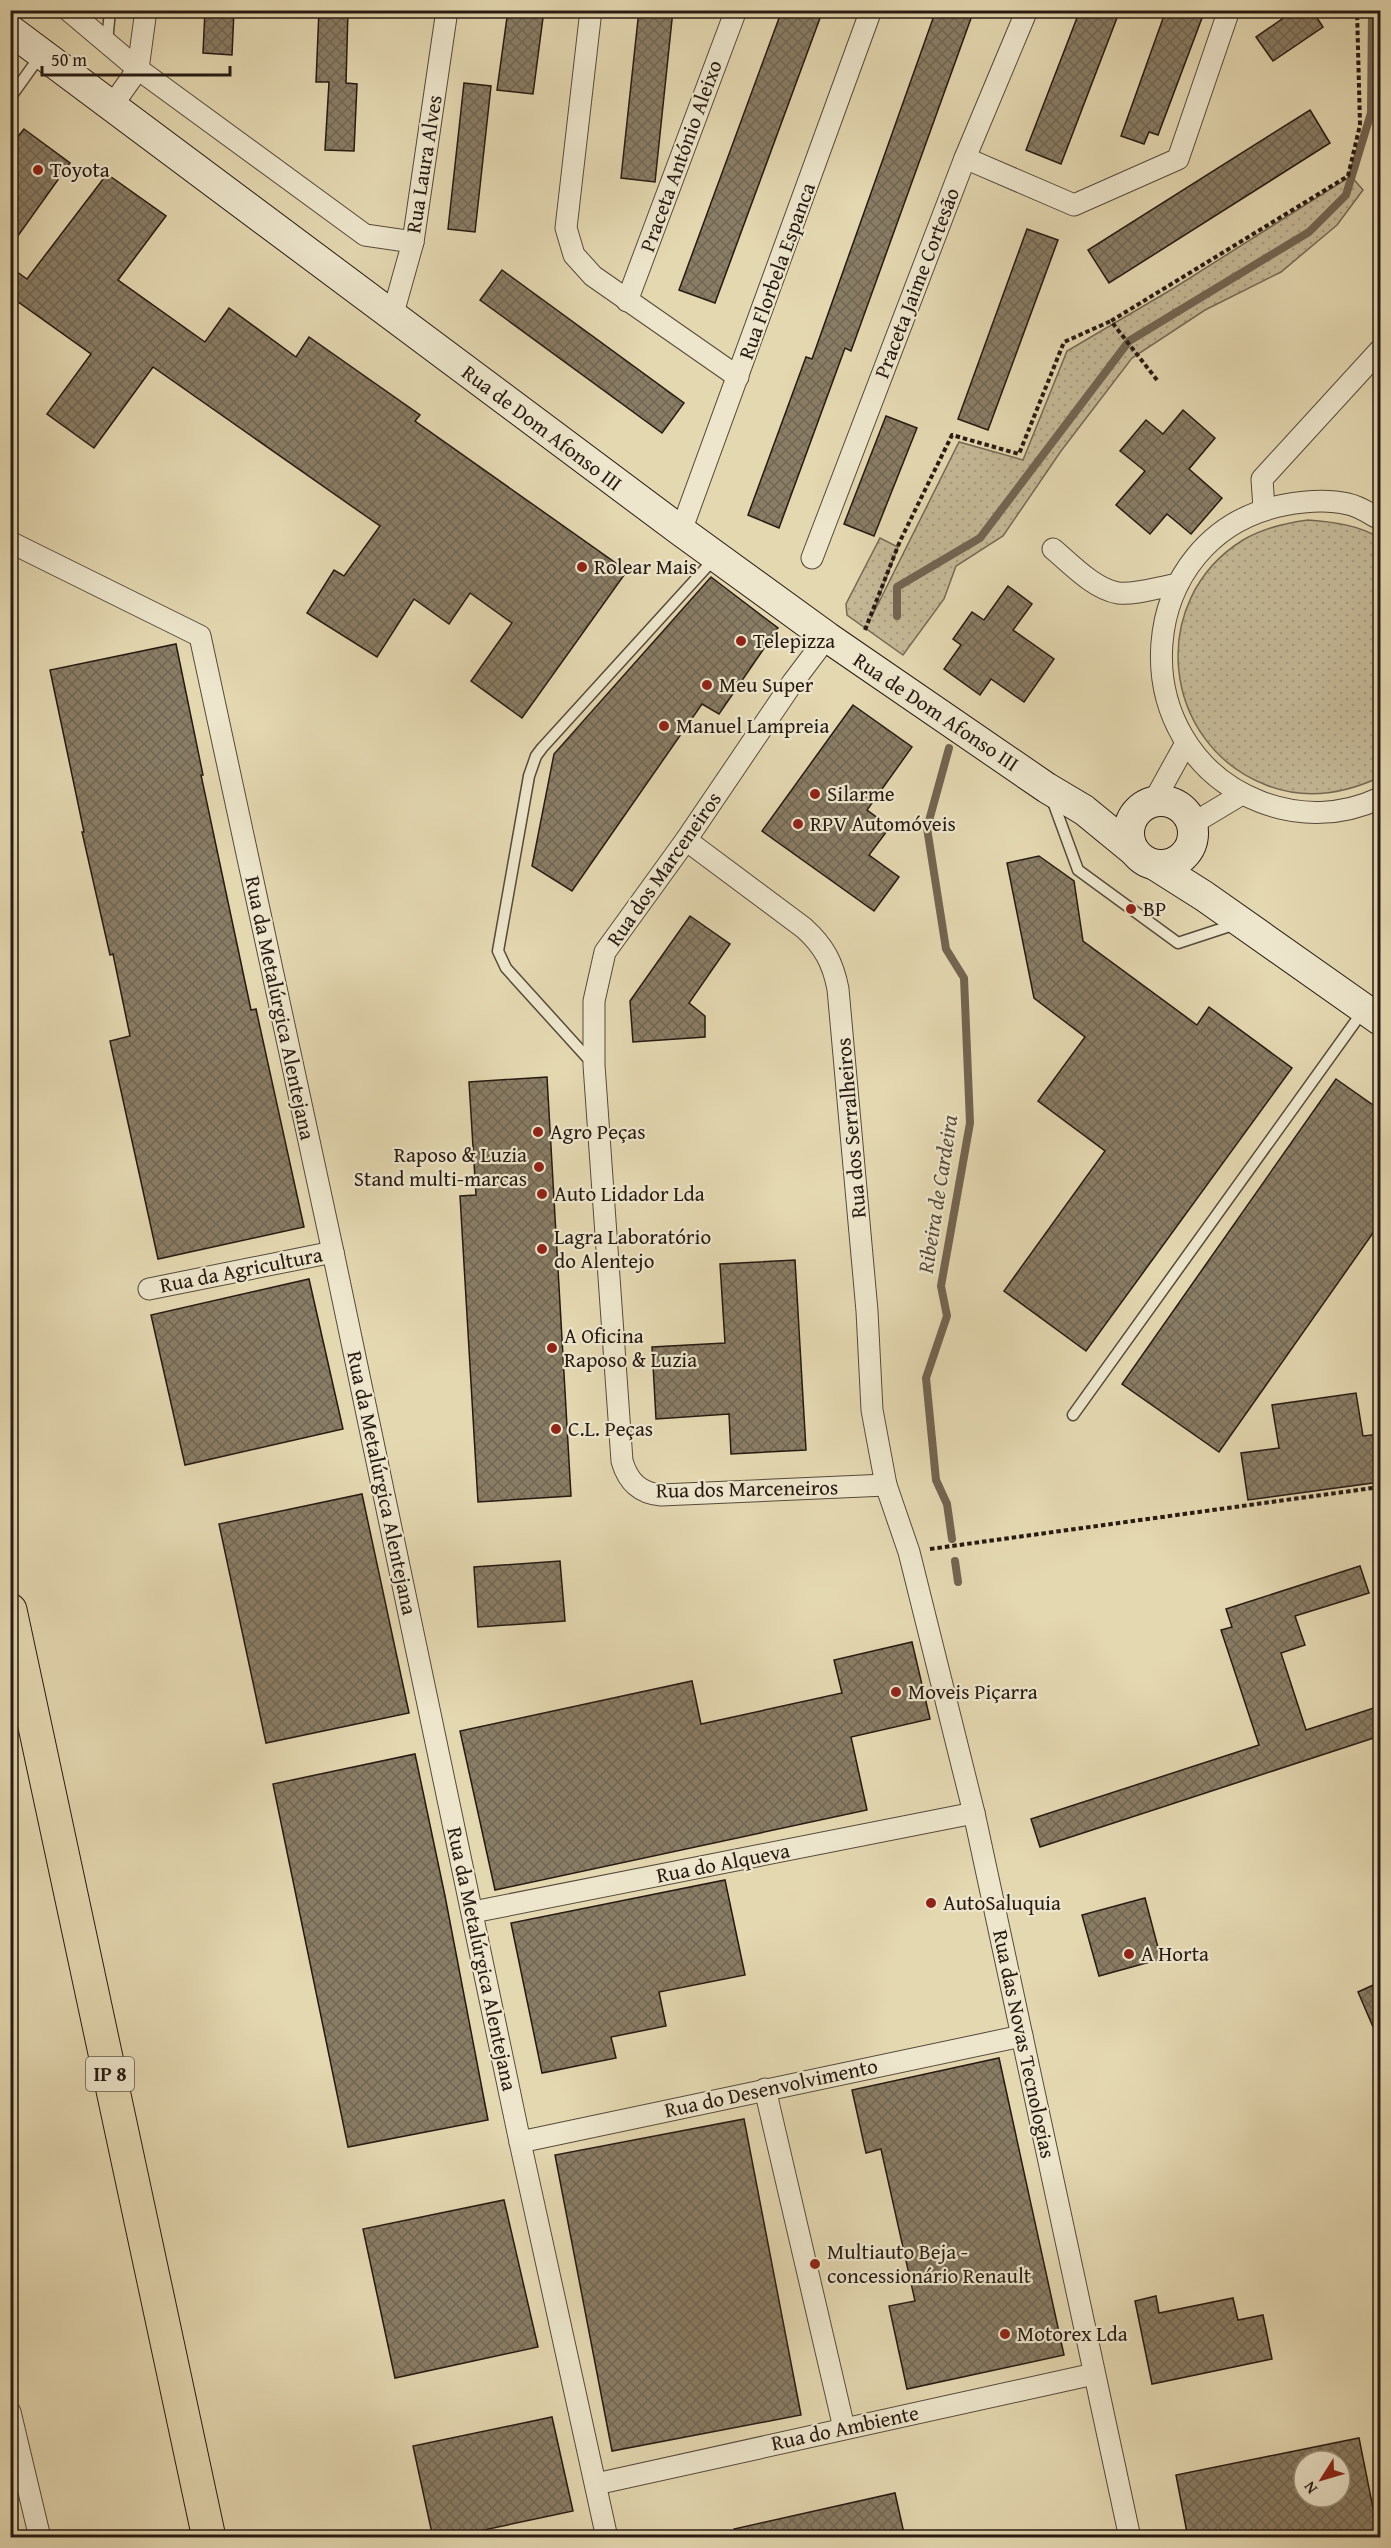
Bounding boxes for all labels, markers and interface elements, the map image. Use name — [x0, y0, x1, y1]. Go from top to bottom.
scale bar — [42, 39, 230, 77]
text: 50 m — [51, 46, 87, 73]
street label: Praceta António Aleixo — [631, 56, 730, 256]
street label: Rua Laura Alves — [397, 93, 450, 235]
place label: Toyota — [50, 154, 110, 185]
marker: Toyota — [31, 163, 45, 177]
street label: Rua Florbela Espanca — [730, 178, 823, 363]
street label: Praceta Jaime Cortesão — [866, 183, 967, 383]
street label: Rua de Dom Afonso III — [456, 357, 629, 498]
place label: Rolear Mais — [594, 551, 697, 582]
marker: Rolear Mais — [575, 560, 589, 574]
place label: Telepizza — [753, 625, 835, 656]
marker: Telepizza — [734, 634, 748, 648]
street label: Rua de Dom Afonso III — [847, 644, 1025, 779]
place label: Meu Super — [719, 669, 814, 700]
marker: Meu Super — [700, 678, 714, 692]
place label: Manuel Lampreia — [676, 710, 829, 741]
marker: Manuel Lampreia — [657, 719, 671, 733]
place label: Silarme — [827, 778, 895, 809]
street label: Rua dos Marceneiros — [599, 785, 729, 952]
marker: Silarme — [808, 787, 822, 801]
place label: RPV Automóveis — [810, 808, 956, 839]
marker: RPV Automóveis — [791, 817, 805, 831]
street label: Rua da Metalúrgica Alentejana — [237, 873, 324, 1143]
place label: BP — [1143, 893, 1166, 924]
marker: BP — [1124, 902, 1138, 916]
street label: Rua dos Serralheiros — [827, 1037, 874, 1219]
water label: Ribeira de Cardeira — [909, 1112, 965, 1277]
place label: Agro Peças — [550, 1116, 646, 1147]
marker: Agro Peças — [531, 1125, 545, 1139]
place label: Raposo & Luzia Stand multi-marcas — [354, 1139, 527, 1194]
marker: Raposo & Luzia Stand multi-marcas — [532, 1160, 546, 1174]
place label: Auto Lidador Lda — [554, 1178, 705, 1209]
marker: Auto Lidador Lda — [535, 1187, 549, 1201]
place label: Lagra Laboratório do Alentejo — [554, 1221, 711, 1276]
street label: Rua da Agricultura — [157, 1239, 325, 1300]
marker: Lagra Laboratório do Alentejo — [535, 1242, 549, 1256]
place label: A Oficina Raposo & Luzia — [564, 1320, 697, 1375]
marker: A Oficina Raposo & Luzia — [545, 1341, 559, 1355]
street label: Rua da Metalúrgica Alentejana — [339, 1348, 426, 1618]
place label: C.L. Peças — [568, 1413, 653, 1444]
marker: C.L. Peças — [549, 1422, 563, 1436]
street label: Rua dos Marceneiros — [656, 1471, 838, 1506]
place label: Moveis Piçarra — [908, 1676, 1038, 1707]
marker: Moveis Piçarra — [889, 1685, 903, 1699]
street label: Rua da Metalúrgica Alentejana — [439, 1824, 526, 2094]
street label: Rua do Alqueva — [653, 1834, 792, 1891]
place label: AutoSaluquia — [943, 1887, 1061, 1918]
marker: AutoSaluquia — [924, 1896, 938, 1910]
street label: Rua das Novas Tecnologias — [985, 1927, 1064, 2161]
place label: A Horta — [1141, 1938, 1209, 1969]
marker: A Horta — [1122, 1947, 1136, 1961]
street label: Rua do Desenvolvimento — [662, 2050, 880, 2125]
road number: IP 8 — [86, 2057, 134, 2091]
place label: Multiauto Beja - concessionário Renault — [827, 2236, 1032, 2291]
marker: Multiauto Beja - concessionário Renault — [808, 2257, 822, 2271]
place label: Motorex Lda — [1017, 2318, 1128, 2349]
marker: Motorex Lda — [998, 2327, 1012, 2341]
street label: Rua do Ambiente — [768, 2397, 922, 2458]
north arrow — [1292, 2449, 1352, 2509]
text: N — [1297, 2476, 1323, 2500]

